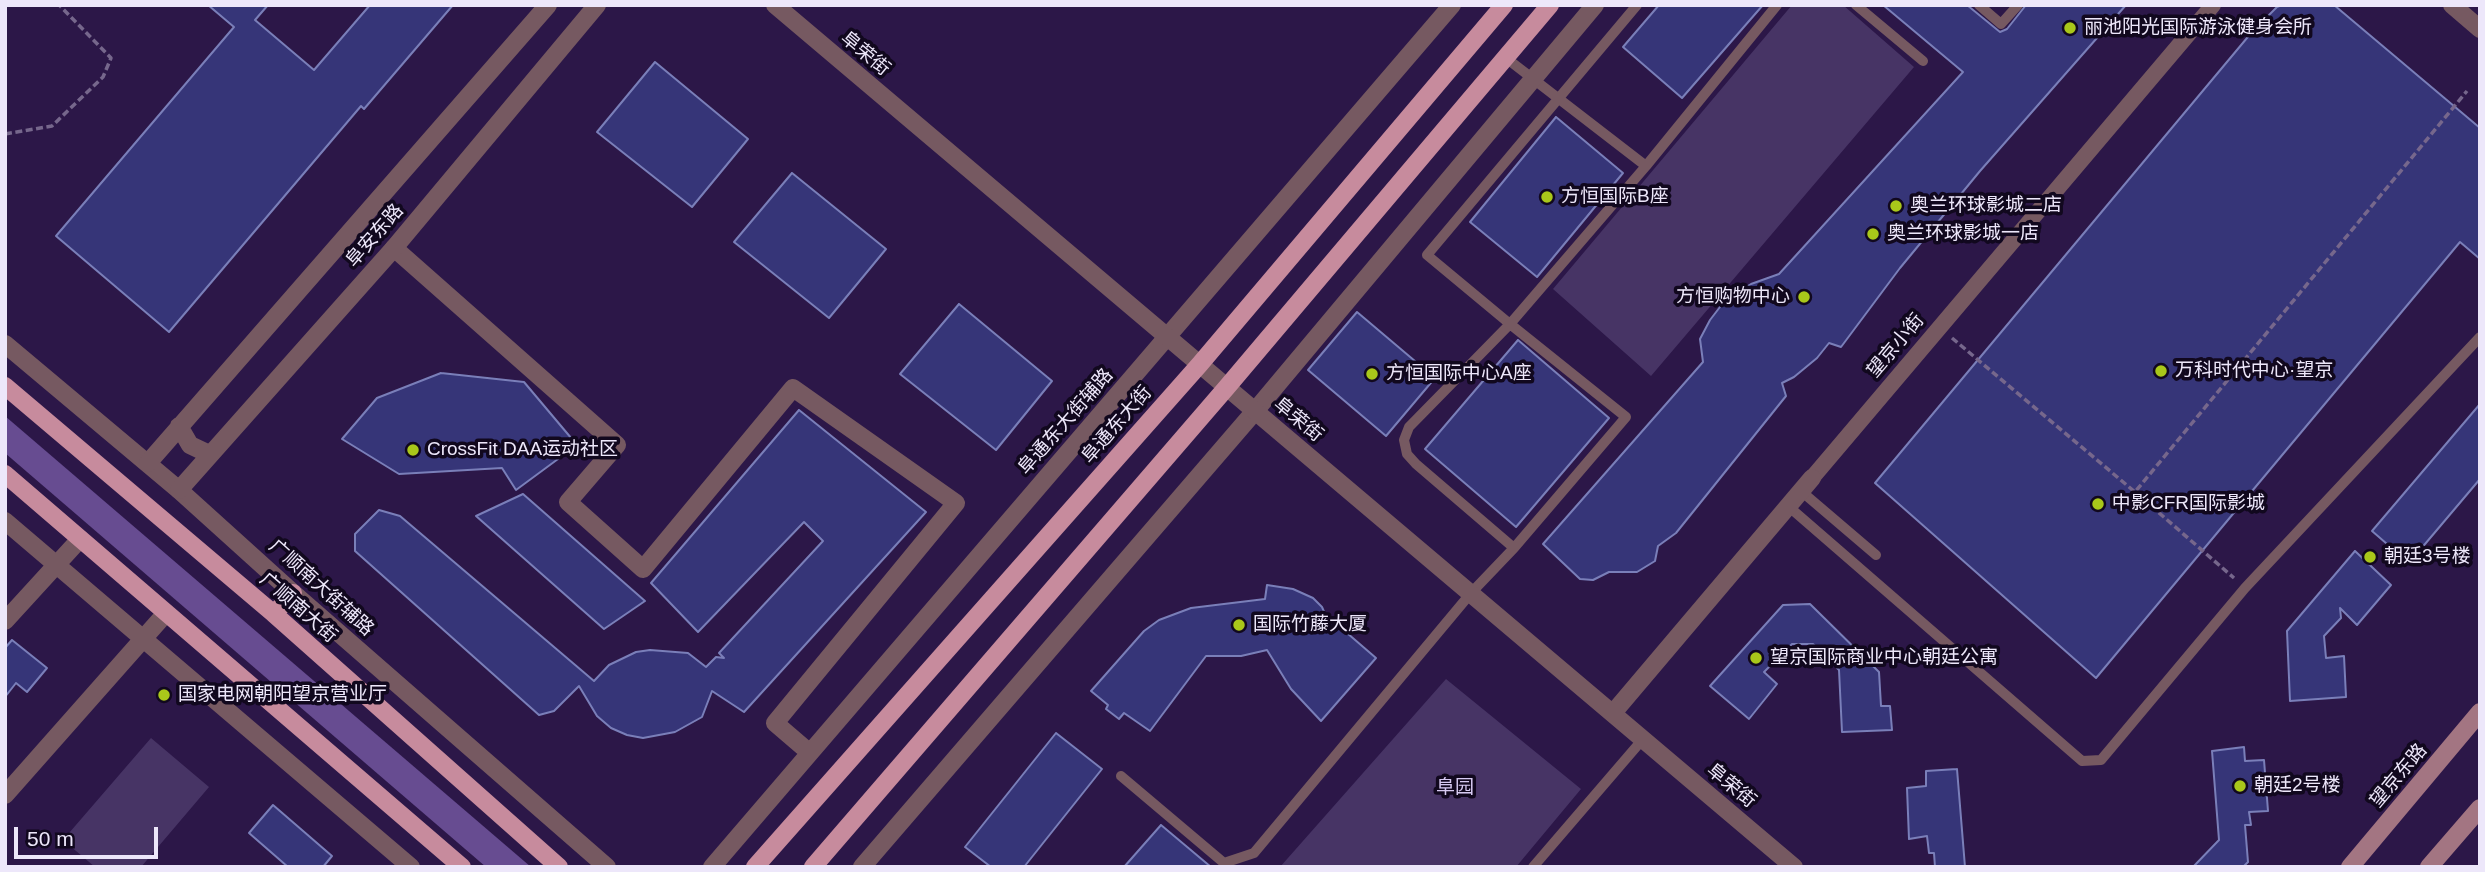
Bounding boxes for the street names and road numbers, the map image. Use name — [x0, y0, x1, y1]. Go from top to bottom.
street label: 阜荣街 — [836, 27, 894, 81]
street label: 阜安东路 — [341, 200, 409, 272]
street label: 望京小街 — [1863, 310, 1929, 382]
street label: 阜通东大街辅路 — [1014, 364, 1118, 480]
street label: 阜通东大街 — [1077, 382, 1157, 468]
street label: 阜荣街 — [1269, 393, 1327, 447]
street label: 广顺南大街辅路 — [264, 535, 378, 641]
street label: 广顺南大街 — [255, 568, 341, 648]
street label: 望京东路 — [2366, 740, 2432, 812]
street label: 阜荣街 — [1702, 759, 1760, 813]

